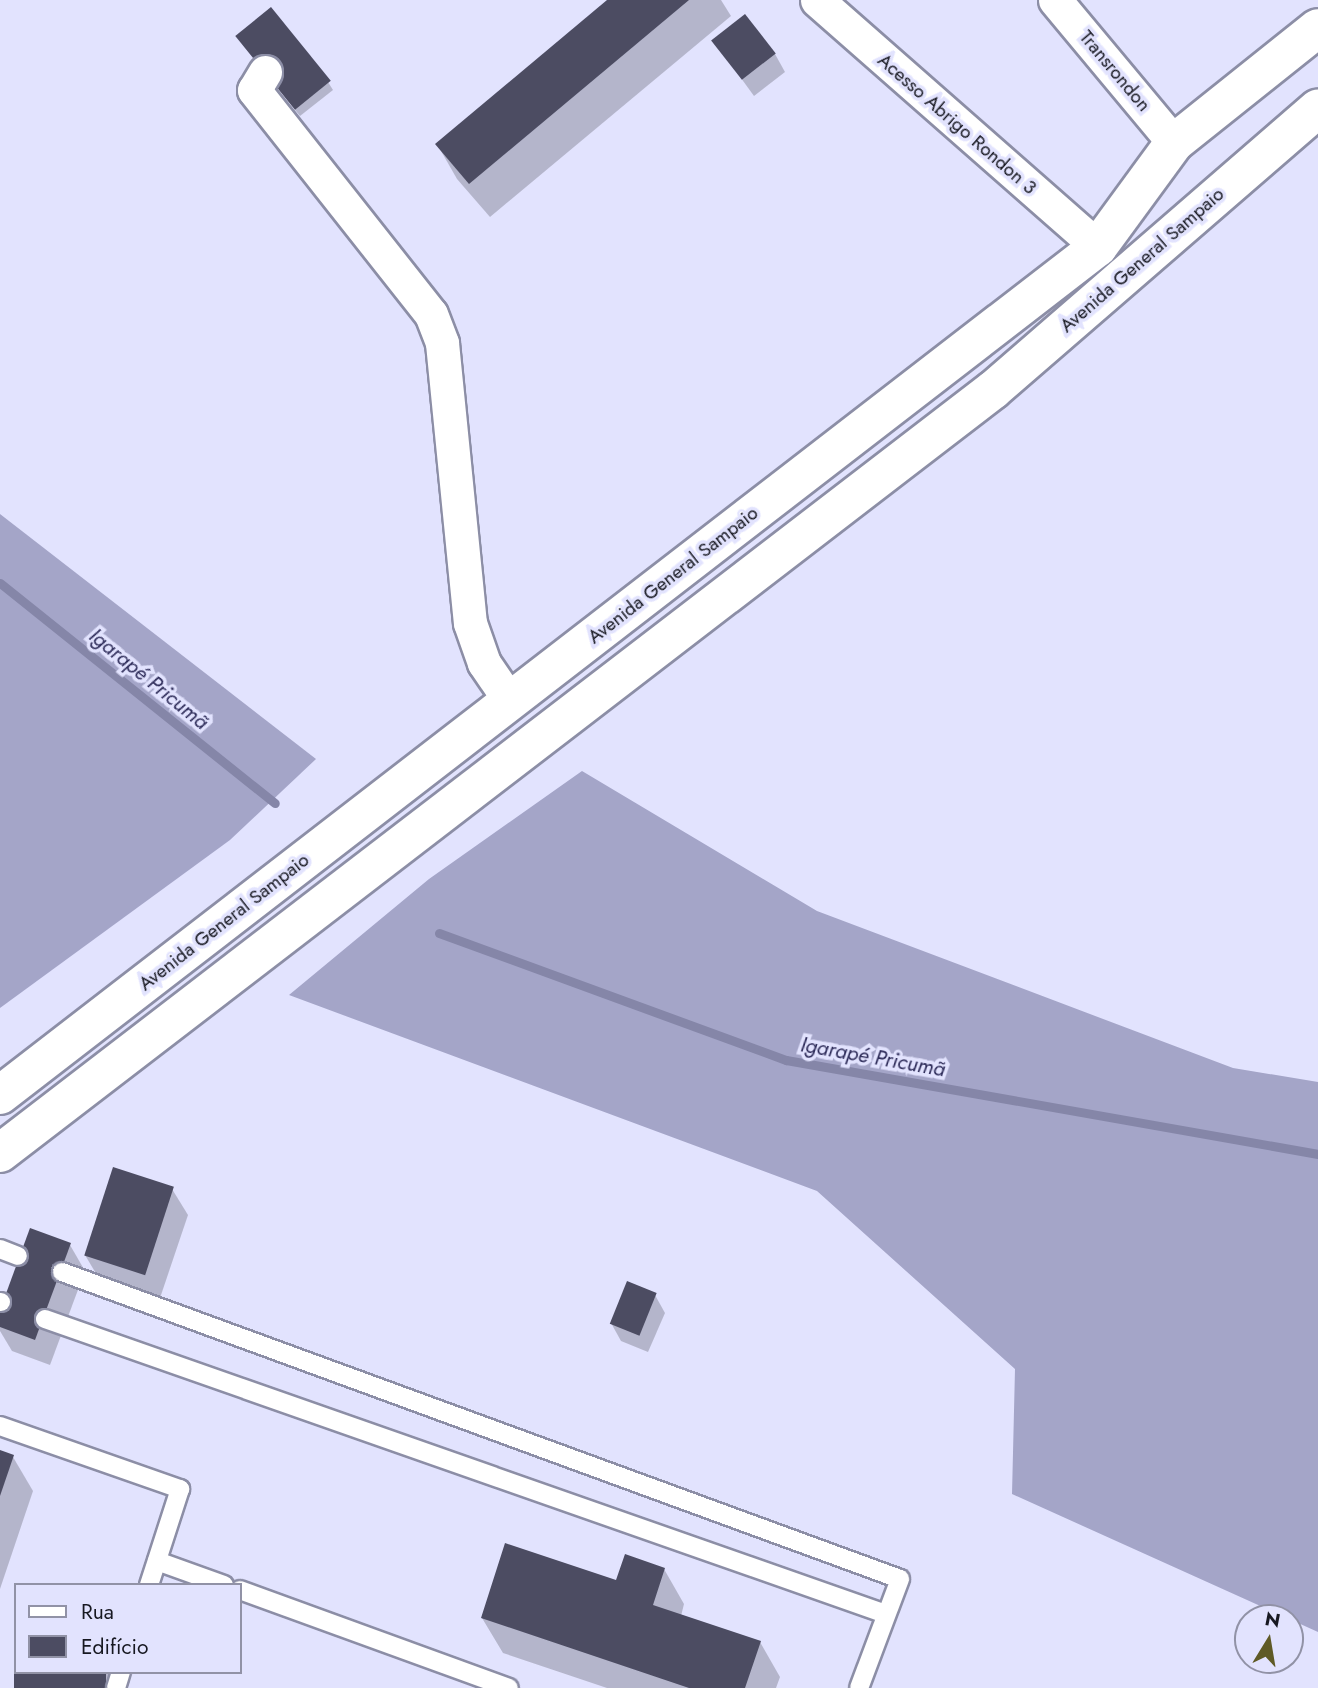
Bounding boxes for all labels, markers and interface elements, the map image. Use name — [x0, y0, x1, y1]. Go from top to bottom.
street label: Transrondon — [1075, 26, 1155, 116]
street label: Acesso Abrigo Rondon 3 — [873, 49, 1041, 199]
street label: Avenida General Sampaio — [1055, 183, 1229, 337]
street label: Avenida General Sampaio — [583, 501, 763, 649]
water label: Igarapé Pricumã — [84, 623, 214, 735]
street label: Avenida General Sampaio — [134, 848, 314, 996]
water label: Igarapé Pricumã — [799, 1032, 947, 1082]
legend — [14, 1583, 242, 1674]
text: Rua — [81, 1597, 114, 1627]
north arrow — [1234, 1604, 1304, 1674]
text: N — [1263, 1605, 1283, 1635]
text: Edifício — [81, 1632, 148, 1662]

